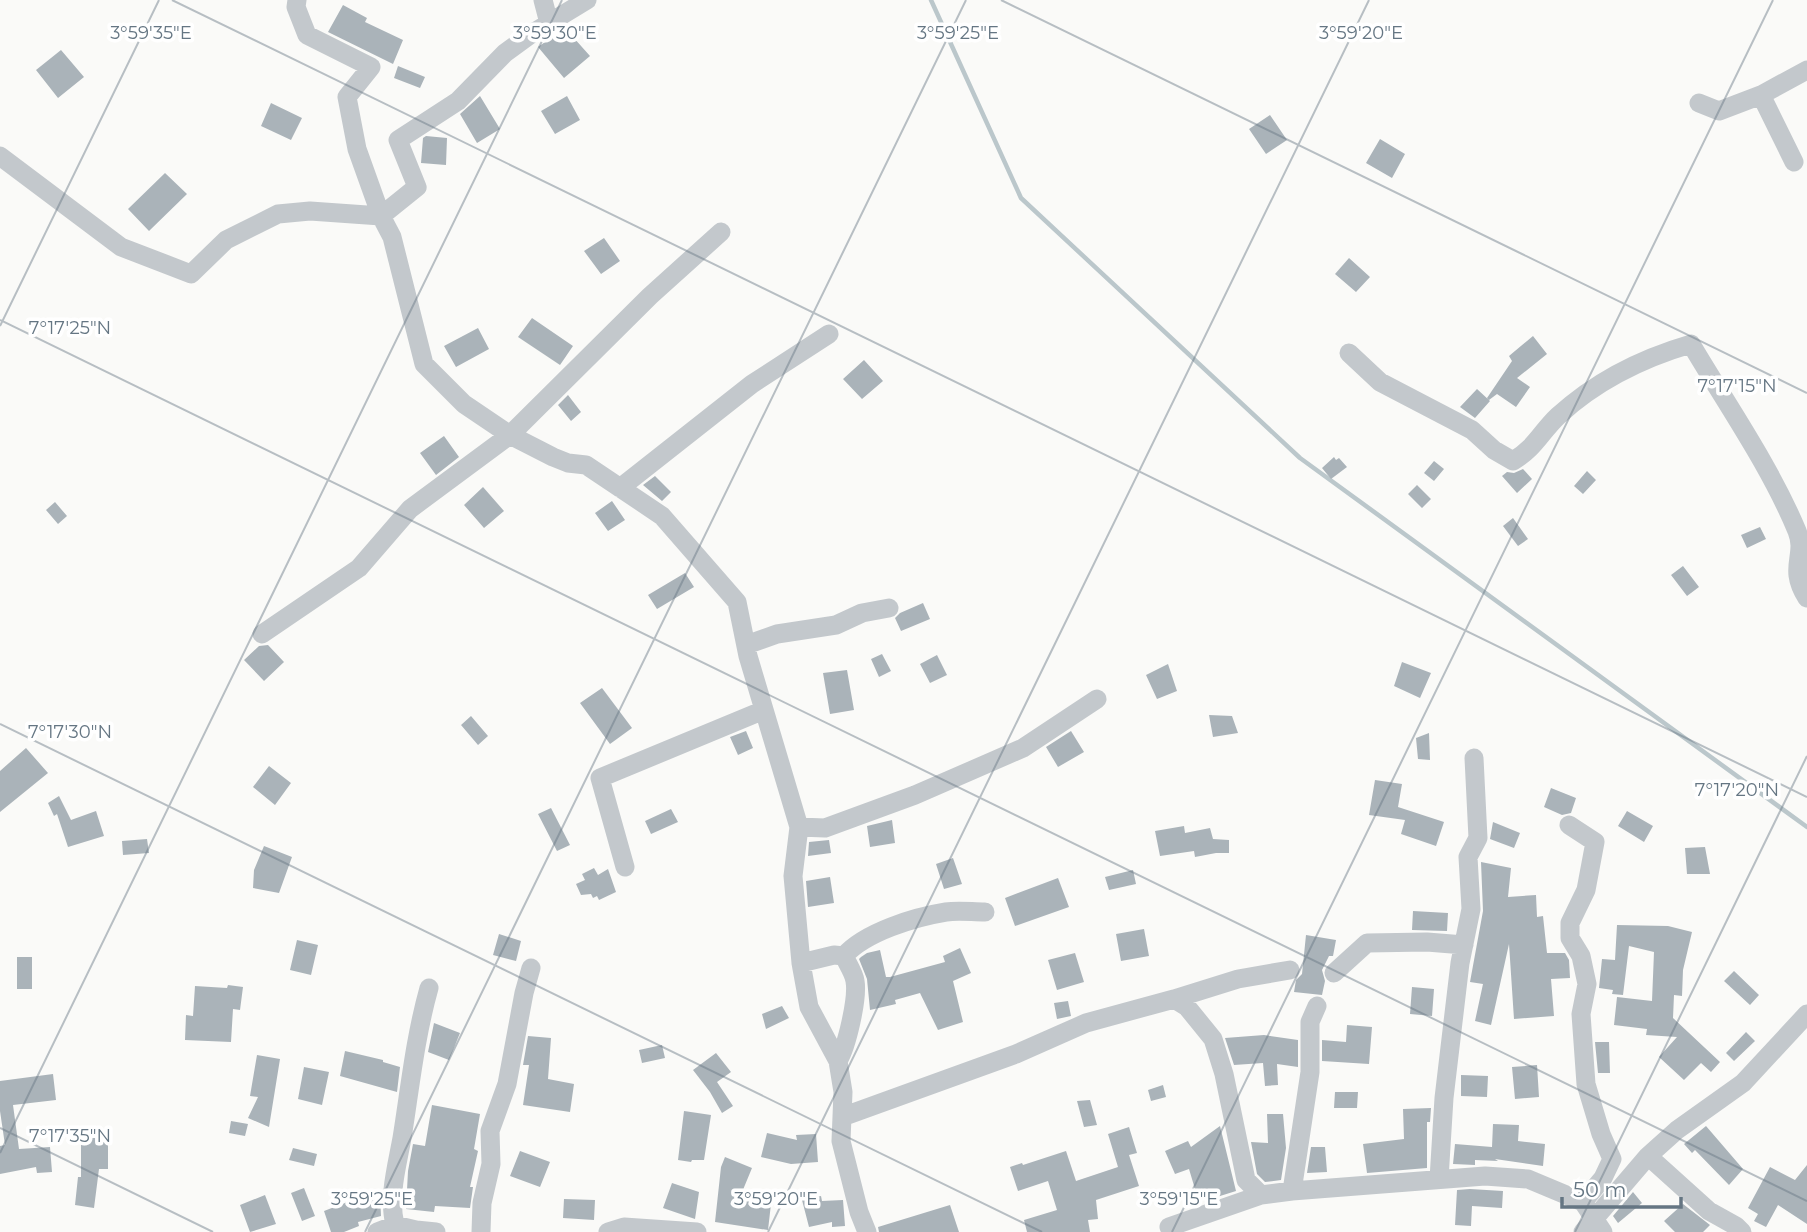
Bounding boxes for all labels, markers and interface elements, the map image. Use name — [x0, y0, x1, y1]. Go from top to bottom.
text: 3°59'35"E — [110, 22, 192, 44]
text: 3°59'30"E — [513, 22, 597, 44]
text: 3°59'25"E — [917, 22, 999, 44]
text: 3°59'20"E — [1319, 22, 1403, 44]
text: 7°17'25"N — [29, 317, 111, 339]
text: 7°17'15"N — [1697, 375, 1777, 397]
text: 7°17'30"N — [28, 721, 112, 743]
text: 7°17'20"N — [1695, 779, 1779, 801]
text: 7°17'35"N — [29, 1125, 111, 1147]
scale bar — [1562, 1166, 1681, 1210]
text: 50 m — [1573, 1177, 1627, 1202]
text: 3°59'25"E — [331, 1188, 413, 1210]
text: 3°59'20"E — [734, 1188, 818, 1210]
text: 3°59'15"E — [1140, 1188, 1218, 1210]

